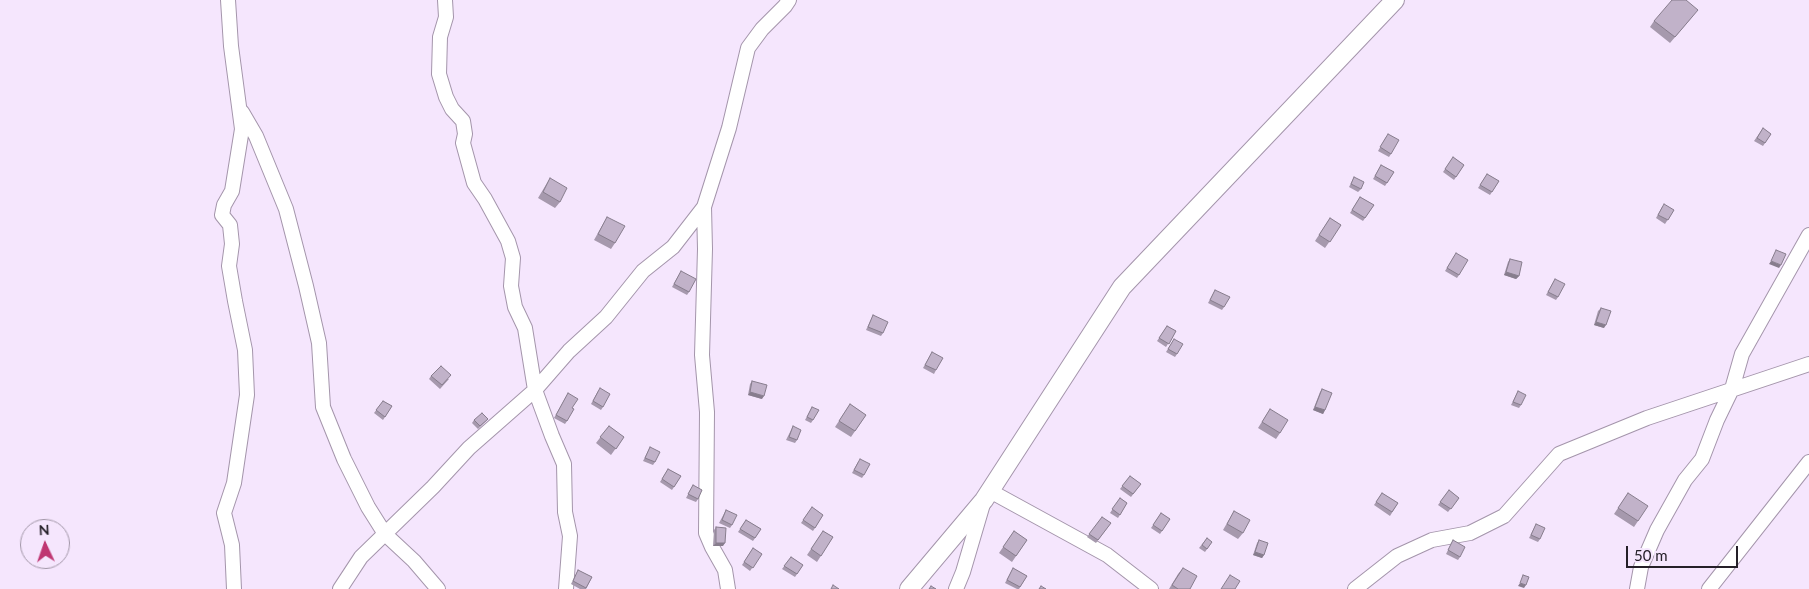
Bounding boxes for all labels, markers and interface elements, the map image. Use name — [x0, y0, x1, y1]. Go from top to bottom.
north arrow — [20, 519, 70, 569]
text: N — [38, 521, 50, 538]
scale bar — [1629, 536, 1742, 568]
text: 50 m — [1634, 546, 1668, 564]

